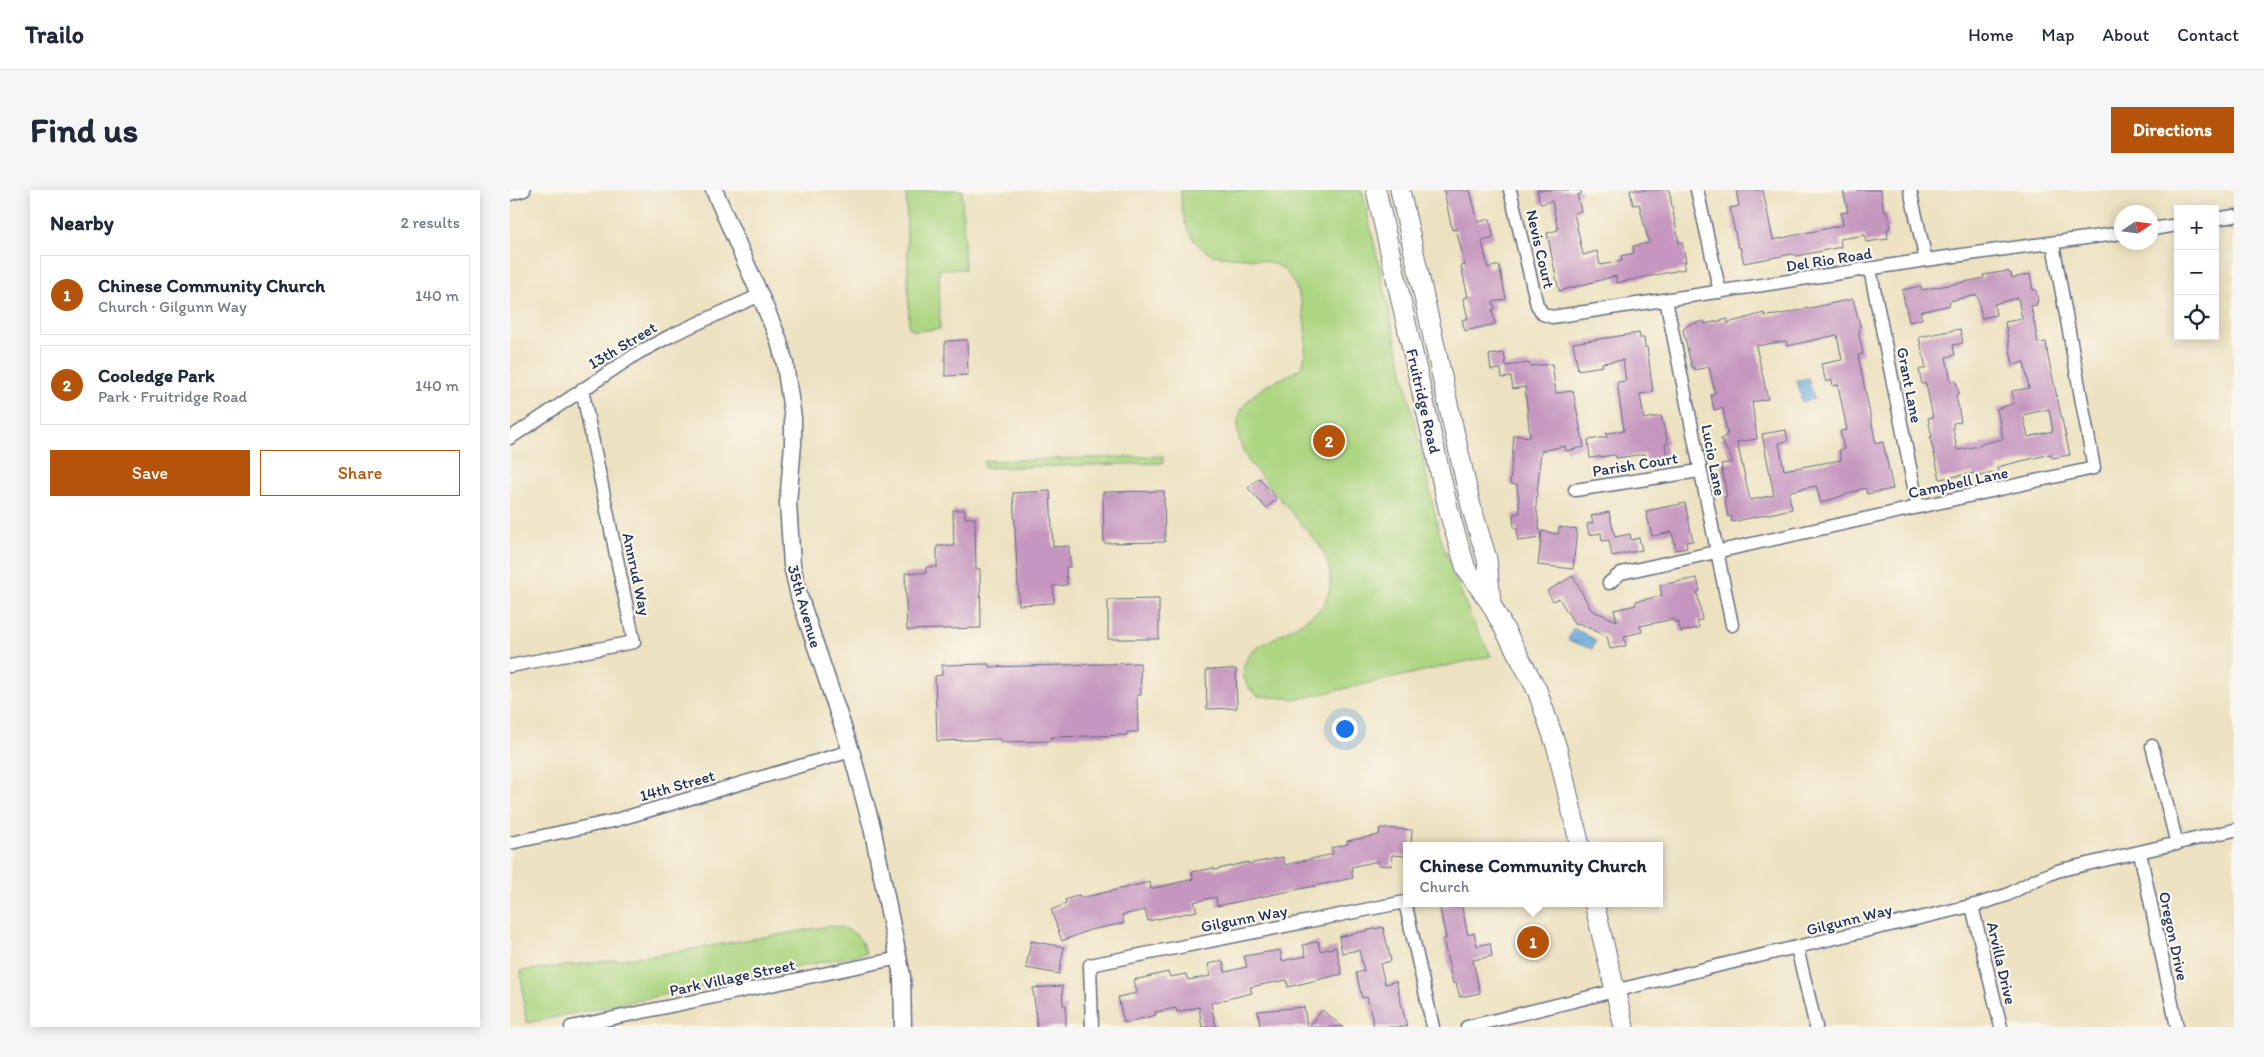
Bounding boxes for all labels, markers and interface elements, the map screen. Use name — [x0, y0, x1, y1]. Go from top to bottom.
text: Trailo — [25, 20, 84, 49]
text: Home — [1968, 24, 2014, 46]
text: Map — [2042, 24, 2075, 46]
text: About — [2103, 24, 2149, 46]
text: Contact — [2177, 24, 2239, 46]
button: Directions — [2111, 107, 2234, 153]
text: Find us — [30, 109, 138, 151]
north arrow — [2114, 205, 2159, 250]
map controls — [2174, 205, 2219, 340]
button: + — [2174, 205, 2219, 250]
street label: Nevis Court — [1522, 208, 1559, 290]
text: Nearby — [50, 210, 114, 235]
text: 2 results — [400, 213, 460, 232]
street label: Del Rio Road — [1785, 243, 1874, 276]
button: − — [2174, 250, 2219, 295]
text: Chinese Community Church — [98, 274, 325, 297]
text: 1 — [63, 286, 71, 305]
text: 140 m — [415, 286, 459, 305]
button: locate — [2174, 295, 2219, 340]
text: Church · Gilgunn Way — [98, 297, 247, 316]
street label: 13th Street — [585, 318, 660, 373]
street label: Grant Lane — [1893, 346, 1926, 425]
street label: Fruitridge Road — [1402, 347, 1445, 456]
text: Cooledge Park — [98, 364, 215, 387]
text: 2 — [63, 376, 71, 395]
text: 140 m — [415, 376, 459, 395]
text: Park · Fruitridge Road — [98, 387, 247, 406]
pin: 2 — [1313, 422, 1345, 460]
street label: Lucio Lane — [1697, 423, 1730, 498]
street label: Parish Court — [1591, 448, 1679, 481]
button: Save — [50, 450, 250, 496]
button: Share — [260, 450, 460, 496]
street label: Campbell Lane — [1906, 463, 2010, 502]
street label: Annrud Way — [618, 531, 655, 618]
street label: 35th Avenue — [784, 562, 826, 650]
your location — [1332, 716, 1358, 742]
street label: 14th Street — [637, 766, 717, 805]
popup — [1403, 842, 1663, 907]
text: Chinese Community Church — [1419, 854, 1647, 877]
text: Church — [1419, 877, 1469, 896]
street label: Oregon Drive — [2155, 890, 2192, 982]
street label: Gilgunn Way — [1804, 900, 1894, 939]
street label: Gilgunn Way — [1199, 901, 1289, 936]
street label: Arvilla Drive — [1983, 920, 2020, 1006]
pin: 1 — [1517, 923, 1549, 961]
street label: Park Village Street — [668, 955, 797, 1000]

